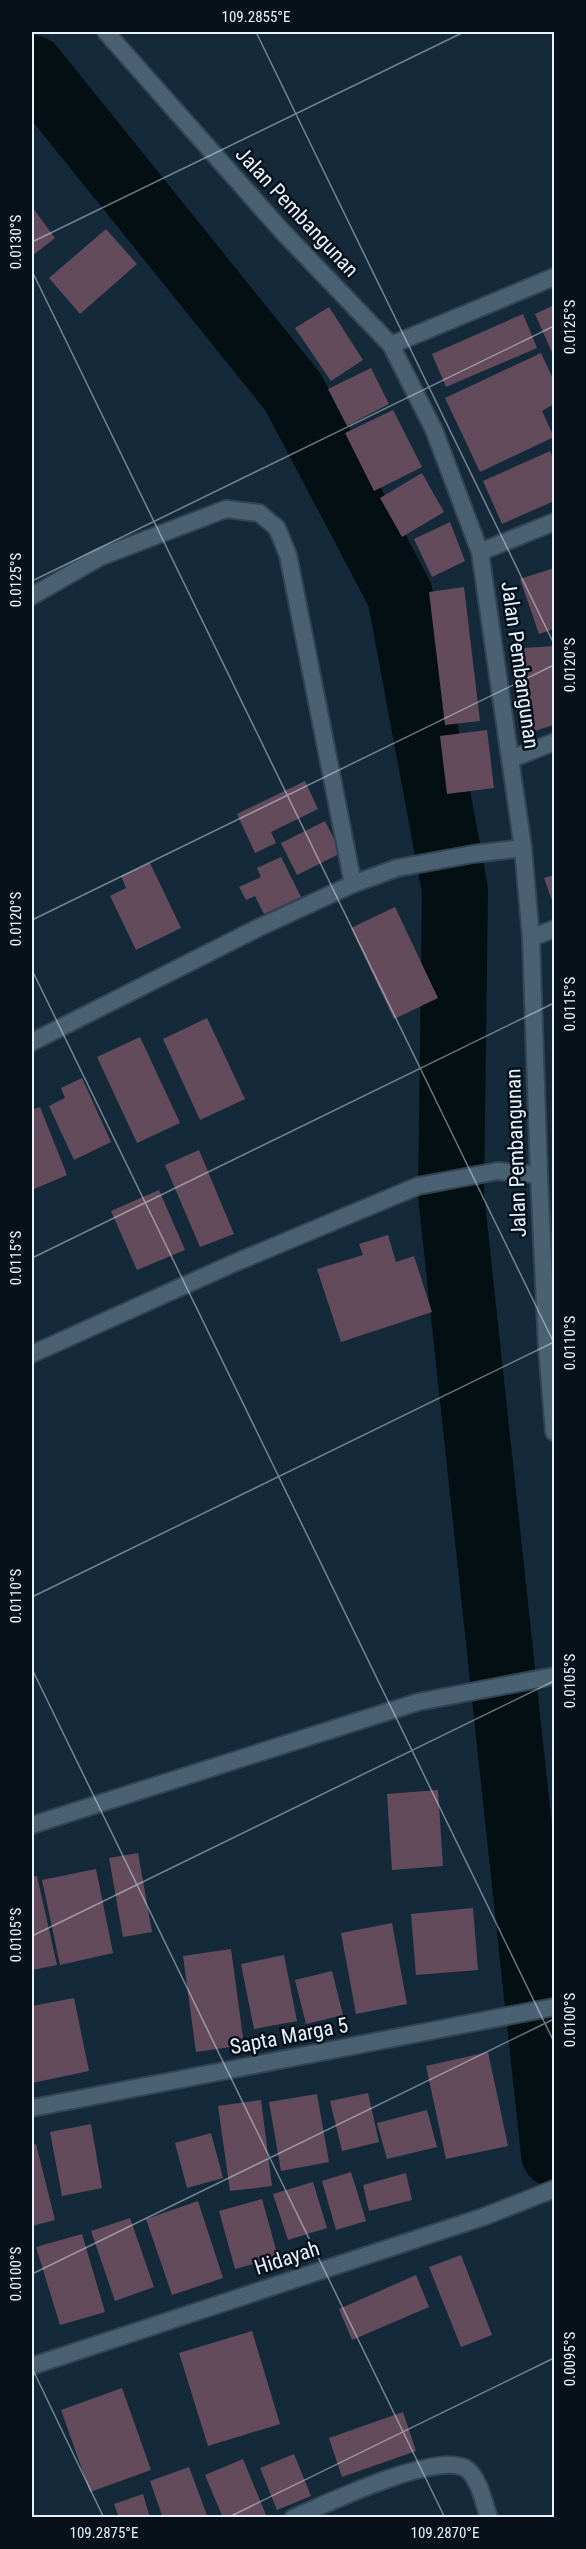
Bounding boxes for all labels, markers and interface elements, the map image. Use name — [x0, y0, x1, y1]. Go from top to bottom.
text: 109.2855°E — [222, 8, 290, 26]
street label: Jalan Pembangunan — [231, 142, 363, 282]
text: 0.0130°S — [7, 215, 25, 269]
text: 0.0125°S — [561, 300, 579, 354]
text: 0.0125°S — [7, 553, 25, 607]
street label: Jalan Pembangunan — [496, 580, 544, 750]
text: 0.0120°S — [561, 638, 579, 692]
text: 0.0120°S — [7, 892, 25, 946]
text: 0.0115°S — [561, 977, 579, 1031]
street label: Jalan Pembangunan — [501, 1068, 531, 1238]
text: 0.0115°S — [7, 1231, 25, 1285]
text: 0.0110°S — [561, 1316, 579, 1370]
text: 0.0110°S — [7, 1569, 25, 1623]
text: 0.0105°S — [561, 1654, 579, 1708]
text: 0.0105°S — [7, 1908, 25, 1962]
text: 0.0100°S — [561, 1993, 579, 2047]
street label: Sapta Marga 5 — [228, 2013, 350, 2059]
street label: Hidayah — [251, 2236, 323, 2280]
text: 0.0100°S — [7, 2247, 25, 2301]
text: 0.0095°S — [561, 2332, 579, 2386]
text: 109.2875°E — [70, 2524, 138, 2542]
text: 109.2870°E — [411, 2524, 479, 2542]

